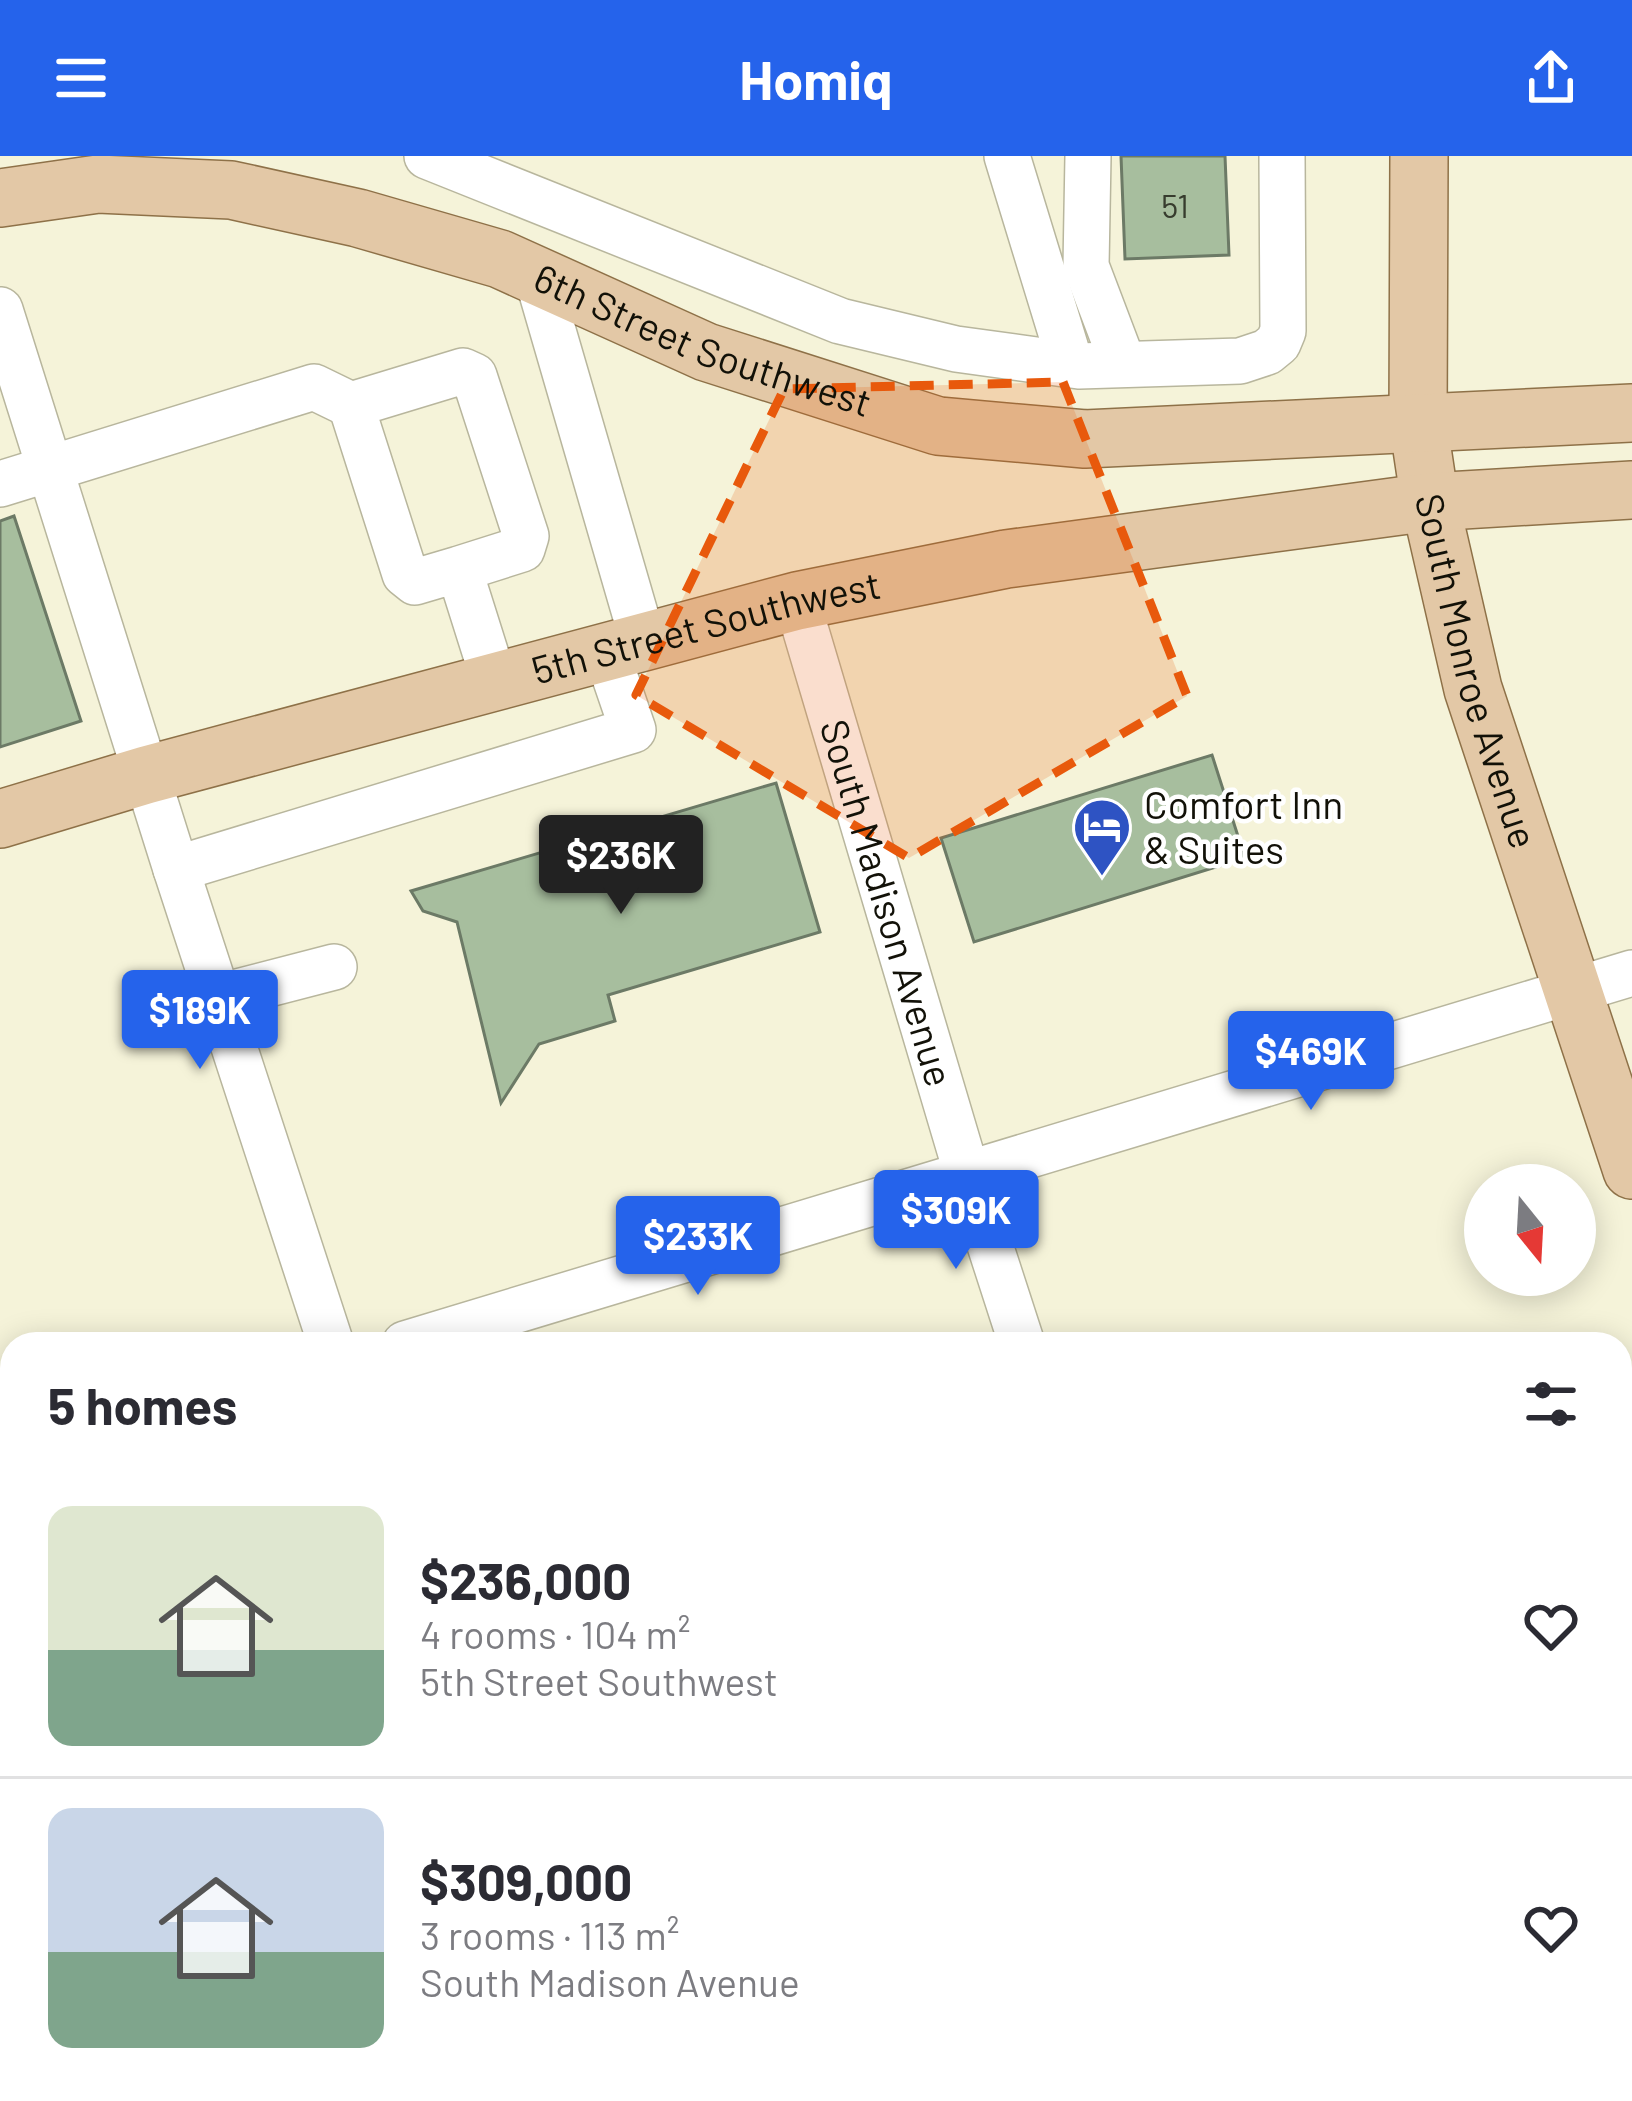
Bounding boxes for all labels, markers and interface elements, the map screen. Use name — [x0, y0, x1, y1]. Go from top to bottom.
icon: menu — [48, 45, 114, 111]
icon: share — [1518, 45, 1584, 111]
text: Homiq — [739, 46, 893, 111]
house number: 51 — [1161, 185, 1189, 225]
street label: 6th Street Southwest — [527, 253, 878, 425]
street label: South Monroe Avenue — [1407, 489, 1549, 854]
street label: 5th Street Southwest — [526, 560, 884, 693]
street label: South Madison Avenue — [811, 714, 965, 1091]
place label: Comfort Inn & Suites — [1144, 780, 1343, 872]
hotel icon: Comfort Inn & Suites — [1071, 796, 1133, 878]
pin: $236K — [537, 815, 705, 917]
text: $236K — [566, 830, 676, 877]
pin: $189K — [116, 970, 284, 1072]
text: $189K — [149, 985, 251, 1032]
pin: $469K — [1227, 1011, 1395, 1113]
text: $469K — [1255, 1026, 1367, 1073]
north arrow — [1464, 1164, 1596, 1296]
map controls — [1464, 1164, 1596, 1296]
pin: $309K — [872, 1170, 1040, 1272]
text: $309K — [901, 1185, 1011, 1232]
pin: $233K — [614, 1196, 782, 1298]
text: $233K — [643, 1211, 753, 1258]
icon: filters — [1518, 1371, 1584, 1437]
text: 5 homes — [48, 1374, 237, 1435]
text: $236,000 — [420, 1549, 631, 1610]
icon: home — [144, 1554, 288, 1698]
icon: heart — [1518, 1593, 1584, 1659]
text: 4 rooms · 104 m² — [420, 1610, 691, 1657]
text: 5th Street Southwest — [420, 1657, 778, 1704]
text: $309,000 — [420, 1850, 632, 1911]
icon: home — [144, 1856, 288, 2000]
icon: heart — [1518, 1895, 1584, 1961]
text: 3 rooms · 113 m² — [420, 1911, 679, 1958]
text: South Madison Avenue — [420, 1958, 800, 2005]

